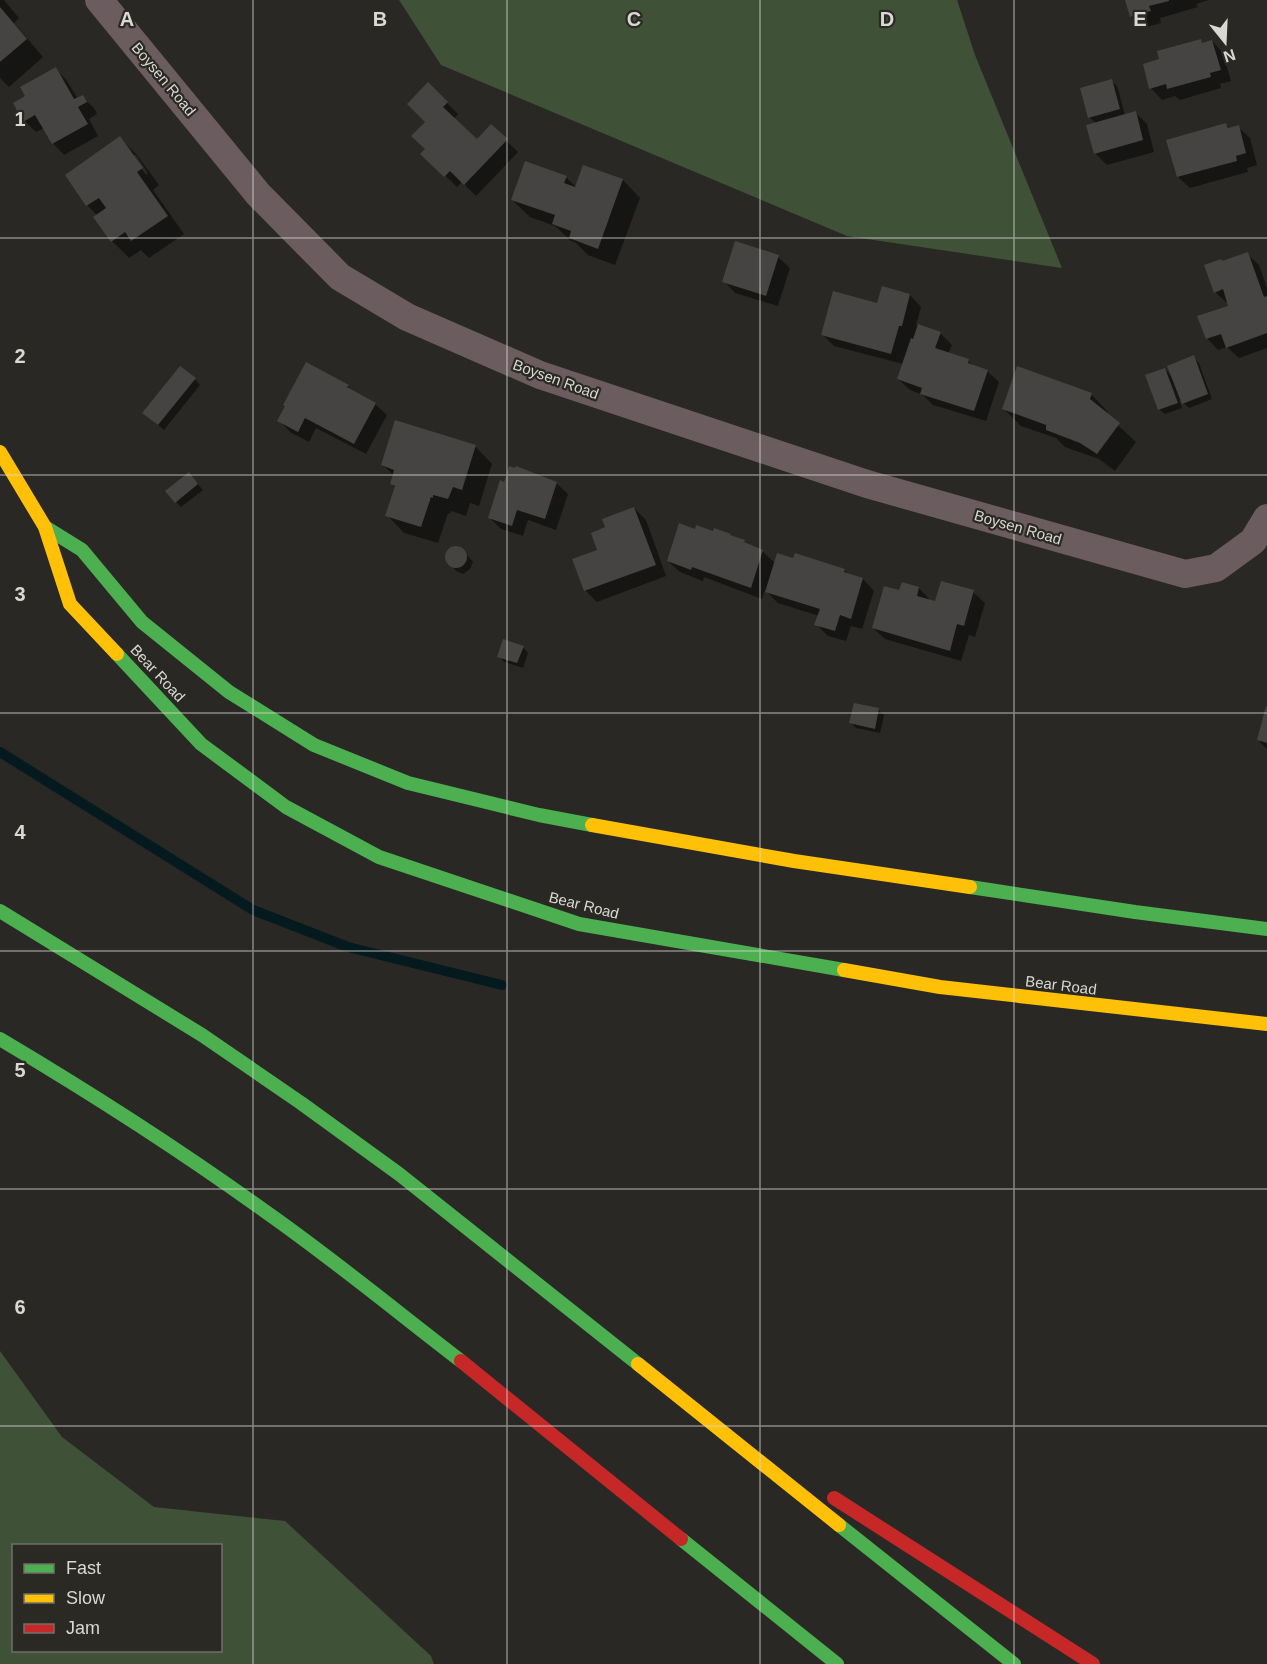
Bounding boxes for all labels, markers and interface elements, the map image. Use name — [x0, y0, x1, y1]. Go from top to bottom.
text: A — [120, 8, 134, 30]
text: B — [373, 8, 387, 30]
text: C — [627, 8, 641, 30]
text: D — [880, 8, 894, 30]
text: E — [1133, 8, 1147, 30]
north arrow — [1195, 12, 1255, 72]
street label: Boysen Road — [129, 39, 199, 119]
text: N — [1221, 46, 1238, 66]
text: 1 — [14, 108, 26, 130]
text: 2 — [14, 345, 26, 367]
street label: Boysen Road — [511, 356, 601, 402]
street label: Boysen Road — [972, 506, 1064, 548]
text: 3 — [14, 583, 26, 605]
street label: Bear Road — [127, 641, 189, 705]
text: 4 — [14, 821, 26, 843]
street label: Bear Road — [547, 888, 621, 922]
street label: Bear Road — [1024, 972, 1098, 998]
text: 5 — [14, 1059, 26, 1081]
text: 6 — [14, 1296, 26, 1318]
legend — [12, 1544, 222, 1652]
text: Fast — [66, 1558, 101, 1578]
text: Slow — [66, 1588, 106, 1608]
text: Jam — [66, 1618, 100, 1638]

